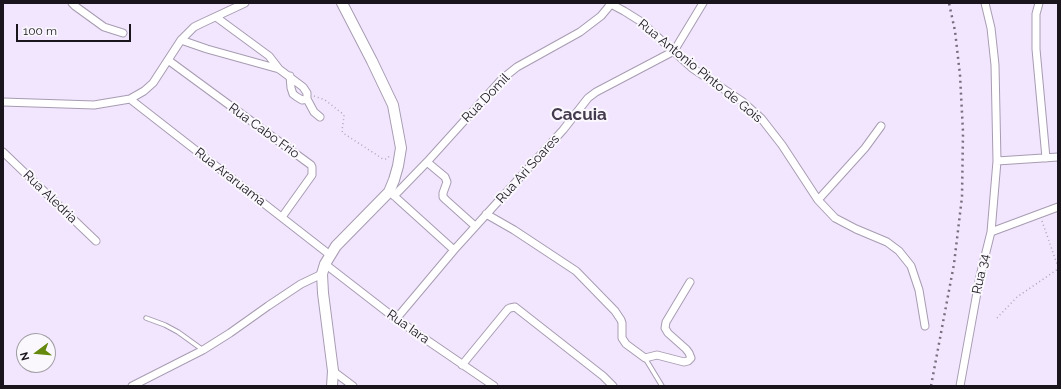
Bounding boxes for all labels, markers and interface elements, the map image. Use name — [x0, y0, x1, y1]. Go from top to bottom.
scale bar — [18, 16, 133, 42]
street label: Rua Antonio Pinto de Gois — [635, 16, 765, 126]
text: 100 m — [23, 24, 57, 38]
street label: Rua Domil — [459, 70, 513, 126]
street label: Rua Cabo Frio — [225, 100, 303, 162]
district label: Cacuia — [551, 105, 607, 125]
street label: Rua Ari Soares — [493, 131, 563, 207]
street label: Rua Araruama — [192, 145, 268, 209]
street label: Rua Aledria — [20, 167, 80, 227]
street label: Rua 34 — [969, 253, 993, 295]
street label: Rua Iara — [384, 307, 432, 347]
north arrow — [16, 333, 56, 373]
text: N — [18, 350, 32, 362]

